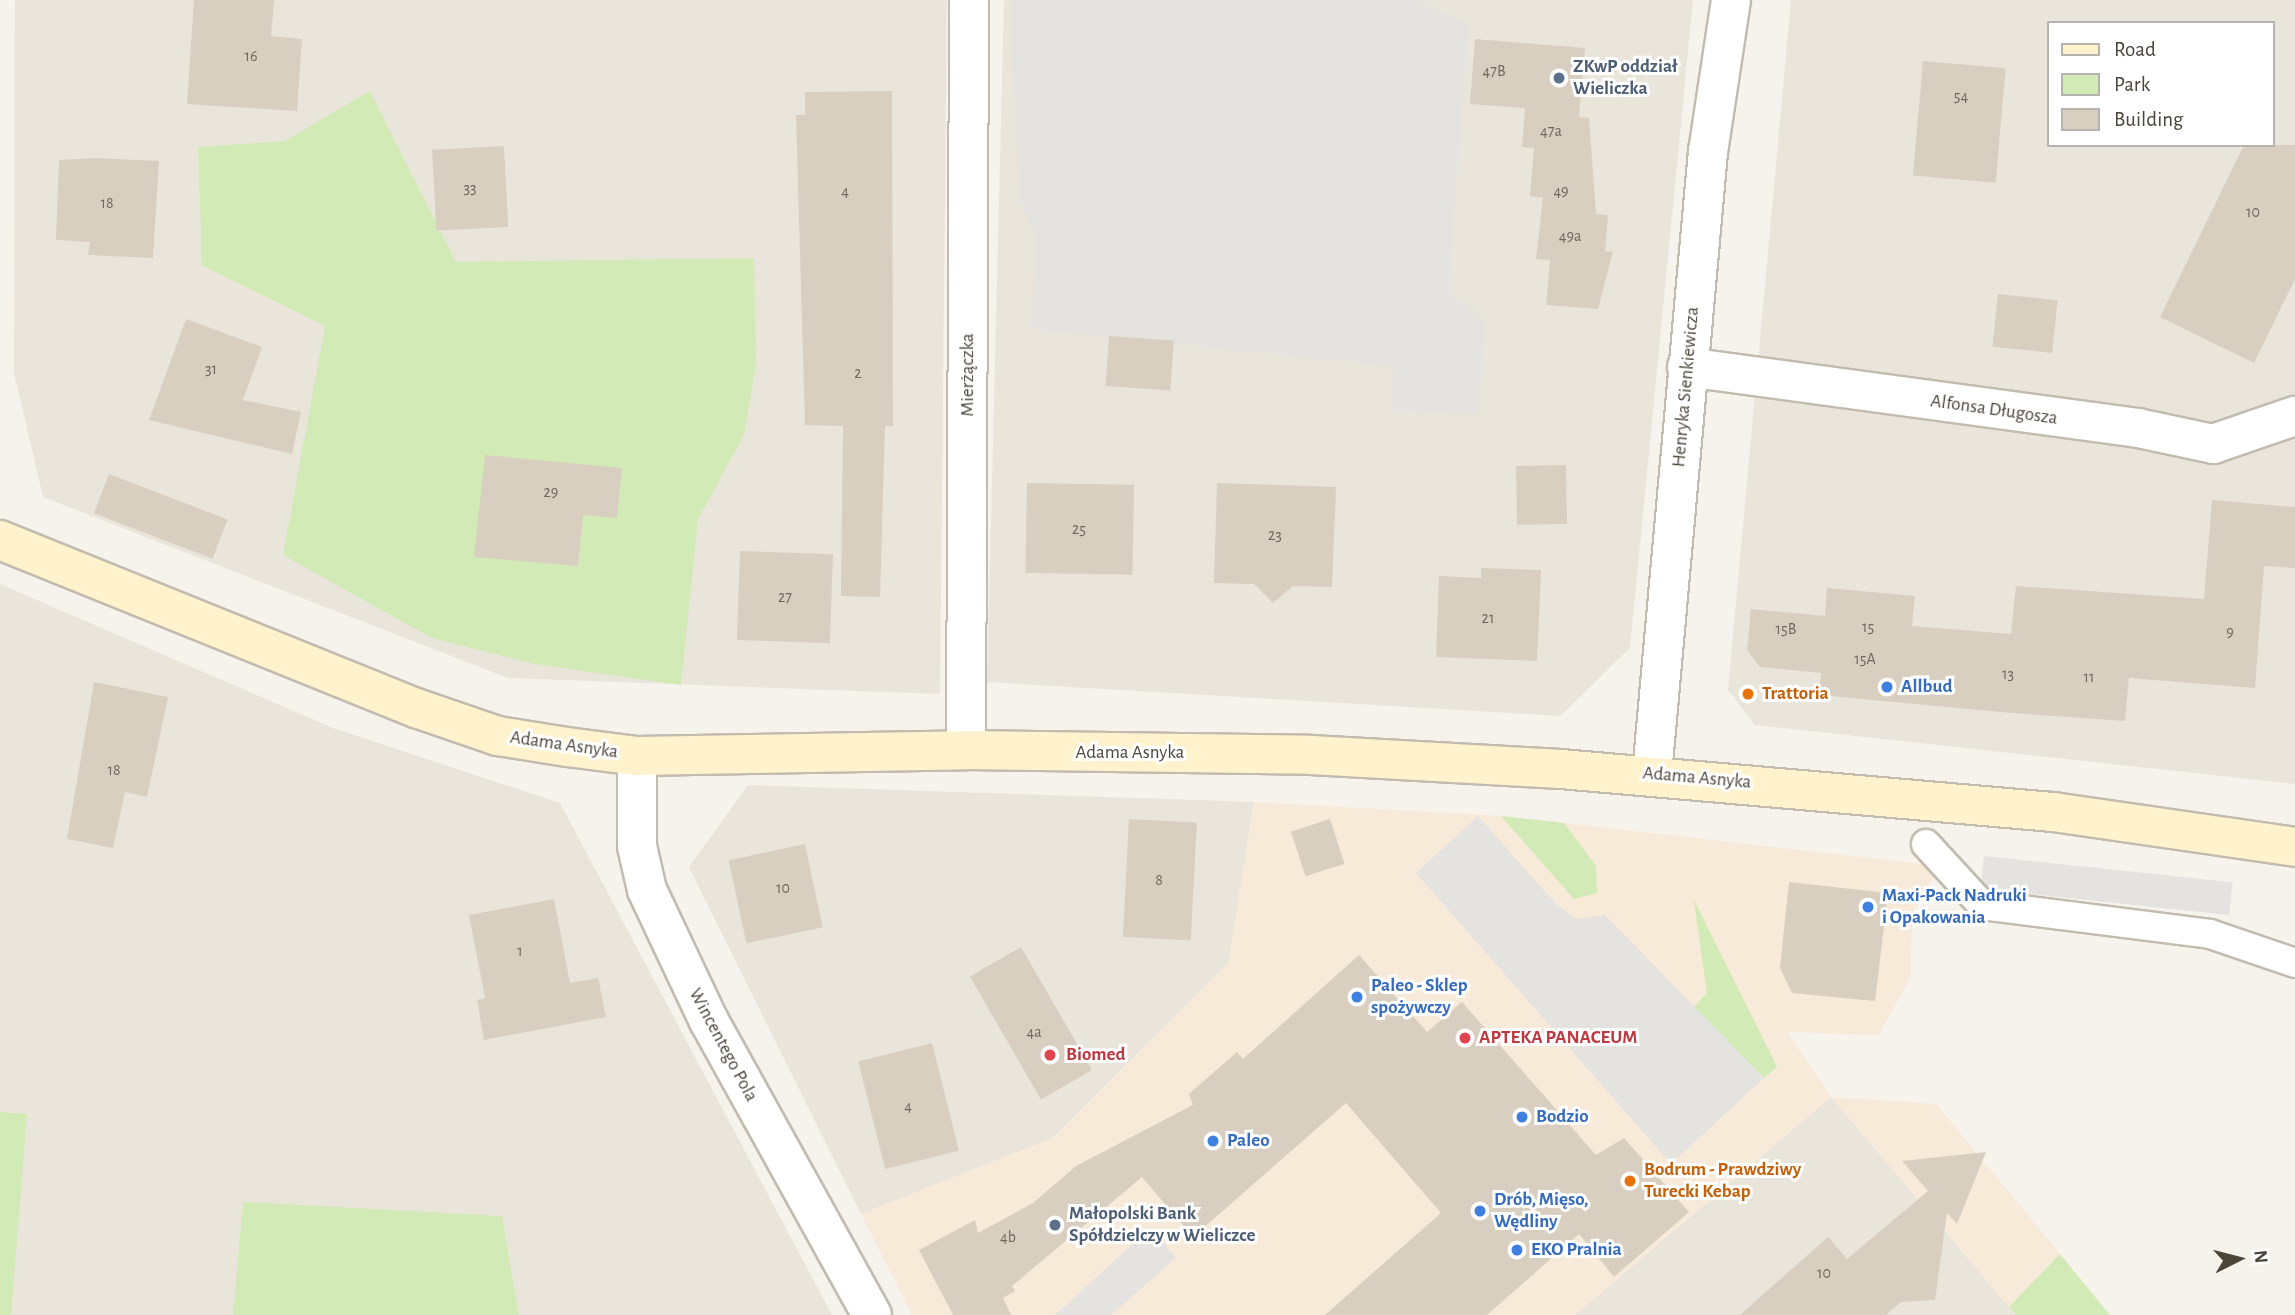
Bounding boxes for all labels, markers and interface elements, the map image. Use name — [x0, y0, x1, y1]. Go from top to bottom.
legend — [2046, 21, 2274, 147]
text: Road — [2114, 39, 2156, 60]
house number: 16 — [244, 46, 258, 66]
place label: ZKwP oddział Wieliczka — [1573, 56, 1677, 100]
house number: 47B — [1483, 61, 1505, 81]
marker: ZKwP oddział Wieliczka — [1551, 70, 1567, 86]
text: Park — [2114, 74, 2150, 95]
house number: 54 — [1954, 86, 1968, 106]
text: Building — [2114, 109, 2183, 130]
house number: 47a — [1540, 121, 1562, 141]
house number: 33 — [463, 178, 477, 198]
house number: 4 — [841, 181, 849, 201]
house number: 49 — [1553, 181, 1569, 201]
house number: 18 — [100, 193, 114, 213]
house number: 10 — [2246, 202, 2260, 222]
house number: 49a — [1559, 226, 1581, 246]
street label: Henryka Sienkiewicza — [1668, 306, 1704, 468]
street label: Mierżączka — [957, 333, 979, 417]
house number: 31 — [205, 359, 217, 379]
house number: 2 — [854, 363, 862, 383]
street label: Alfonsa Długosza — [1929, 390, 2059, 430]
house number: 29 — [544, 482, 558, 502]
house number: 25 — [1072, 519, 1086, 539]
house number: 23 — [1268, 525, 1282, 545]
house number: 27 — [778, 587, 792, 607]
house number: 21 — [1482, 608, 1494, 628]
house number: 15 — [1862, 617, 1874, 637]
house number: 15B — [1776, 619, 1796, 639]
house number: 9 — [2226, 622, 2234, 642]
house number: 15A — [1854, 649, 1876, 669]
house number: 13 — [2002, 664, 2014, 684]
house number: 11 — [2083, 667, 2095, 687]
place label: Allbud — [1901, 676, 1952, 698]
marker: Allbud — [1879, 679, 1895, 695]
place label: Trattoria — [1762, 683, 1829, 705]
marker: Trattoria — [1740, 686, 1756, 702]
street label: Adama Asnyka — [509, 726, 619, 764]
street label: Adama Asnyka — [1076, 742, 1184, 764]
house number: 18 — [107, 760, 121, 780]
street label: Adama Asnyka — [1642, 762, 1752, 794]
house number: 8 — [1155, 870, 1163, 890]
house number: 10 — [776, 878, 790, 898]
place label: Maxi-Pack Nadruki i Opakowania — [1882, 885, 2027, 929]
marker: Maxi-Pack Nadruki i Opakowania — [1860, 899, 1876, 915]
house number: 1 — [517, 941, 523, 961]
place label: Paleo - Sklep spożywczy — [1371, 975, 1468, 1019]
street label: Wincentego Pola — [684, 984, 762, 1106]
marker: Paleo - Sklep spożywczy — [1349, 989, 1365, 1005]
house number: 4a — [1026, 1022, 1042, 1042]
place label: APTEKA PANACEUM — [1479, 1027, 1637, 1049]
marker: APTEKA PANACEUM — [1457, 1030, 1473, 1046]
place label: Biomed — [1066, 1044, 1126, 1066]
marker: Biomed — [1040, 1045, 1060, 1065]
house number: 4 — [904, 1096, 912, 1116]
place label: Bodzio — [1536, 1106, 1589, 1128]
marker: Bodzio — [1514, 1109, 1530, 1125]
place label: Paleo — [1227, 1130, 1270, 1152]
marker: Paleo — [1205, 1133, 1221, 1149]
place label: Bodrum - Prawdziwy Turecki Kebap — [1644, 1159, 1801, 1203]
marker: Bodrum - Prawdziwy Turecki Kebap — [1622, 1173, 1638, 1189]
place label: Drób, Mięso, Wędliny — [1494, 1189, 1588, 1233]
place label: Małopolski Bank Spółdzielczy w Wieliczce — [1069, 1203, 1255, 1247]
marker: Drób, Mięso, Wędliny — [1472, 1203, 1488, 1219]
marker: Małopolski Bank Spółdzielczy w Wieliczce — [1047, 1217, 1063, 1233]
north arrow — [2204, 1224, 2274, 1294]
house number: 4b — [1000, 1227, 1016, 1247]
place label: EKO Pralnia — [1531, 1239, 1622, 1261]
marker: EKO Pralnia — [1509, 1242, 1525, 1258]
text: N — [2250, 1249, 2271, 1264]
house number: 10 — [1817, 1263, 1831, 1283]

